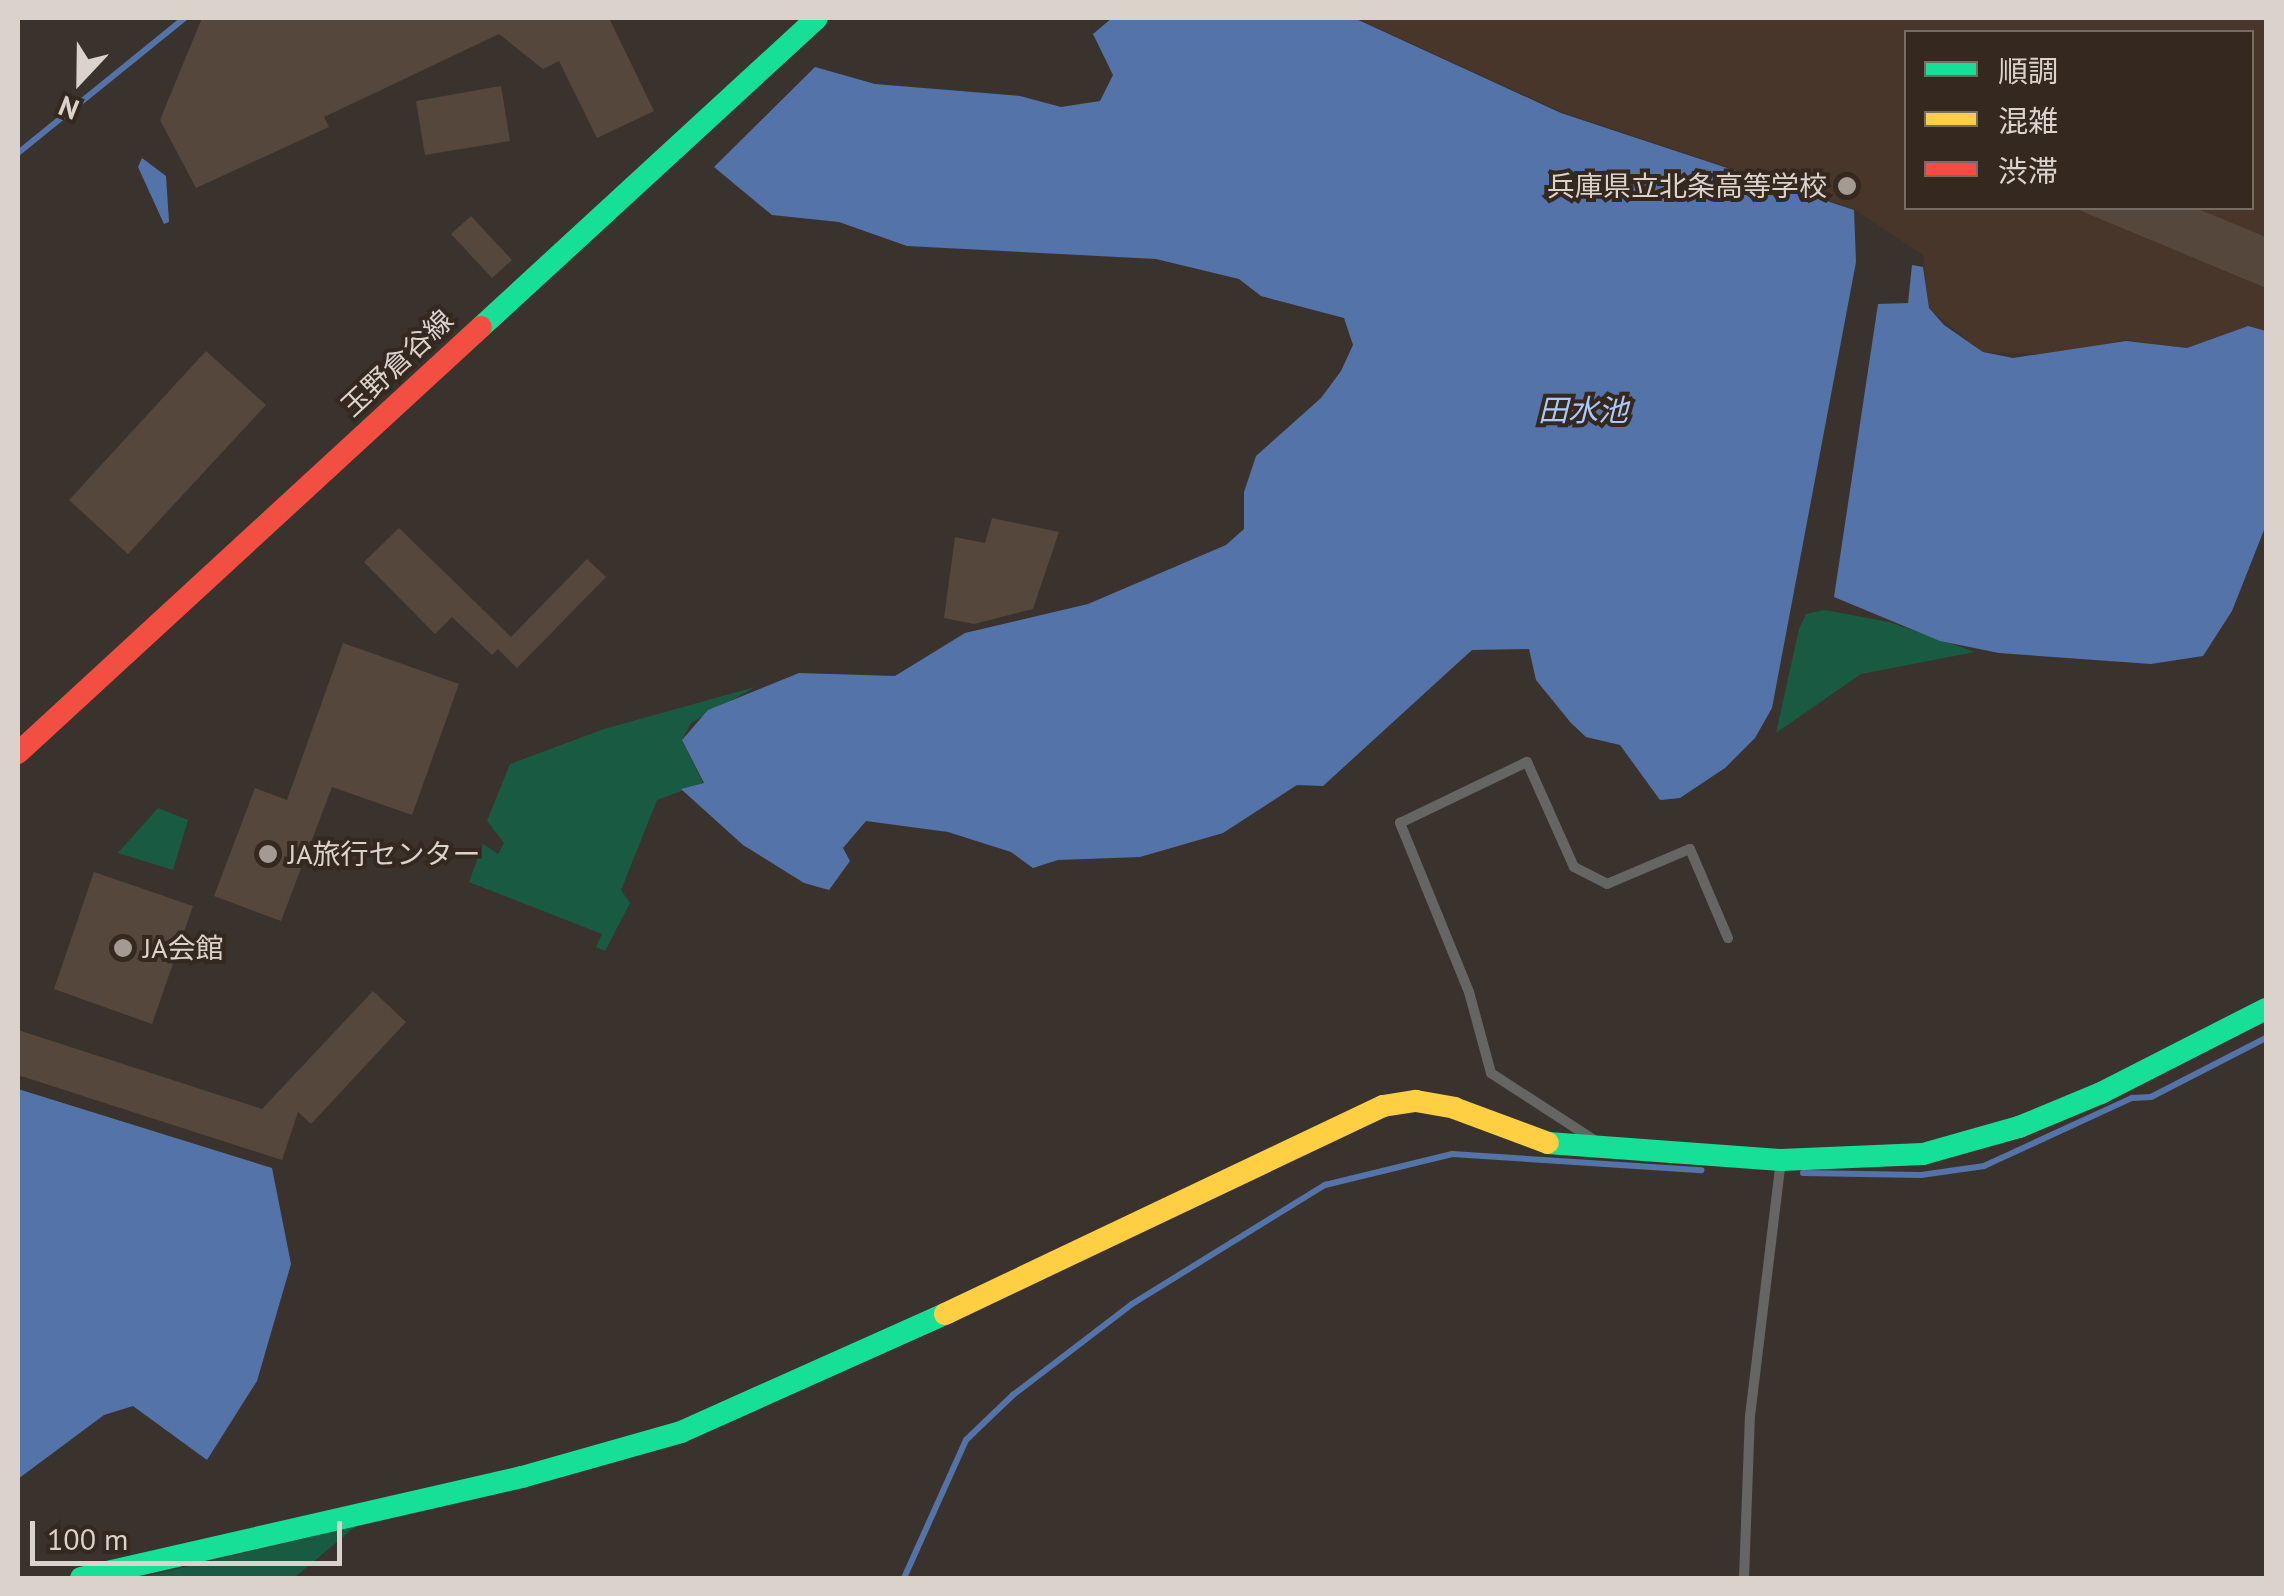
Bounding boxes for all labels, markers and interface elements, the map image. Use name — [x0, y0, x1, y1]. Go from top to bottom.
north arrow — [30, 30, 130, 130]
legend — [1904, 30, 2254, 210]
text: 順調 — [1998, 51, 2058, 90]
text: N — [53, 88, 84, 129]
text: 混雑 — [1998, 101, 2058, 140]
text: 渋滞 — [1998, 151, 2058, 190]
place label: 兵庫県立北条高等学校 — [1547, 169, 1827, 203]
marker: 兵庫県立北条高等学校 — [1836, 175, 1858, 197]
street label: 玉野倉谷線 — [334, 303, 460, 423]
water label: 田水池 — [1538, 392, 1628, 428]
place label: JA旅行センター — [288, 837, 481, 871]
marker: JA旅行センター — [257, 843, 279, 865]
place label: JA会館 — [143, 931, 224, 965]
marker: JA会館 — [112, 937, 134, 959]
scale bar — [35, 1501, 348, 1563]
text: 100 m — [47, 1519, 128, 1558]

